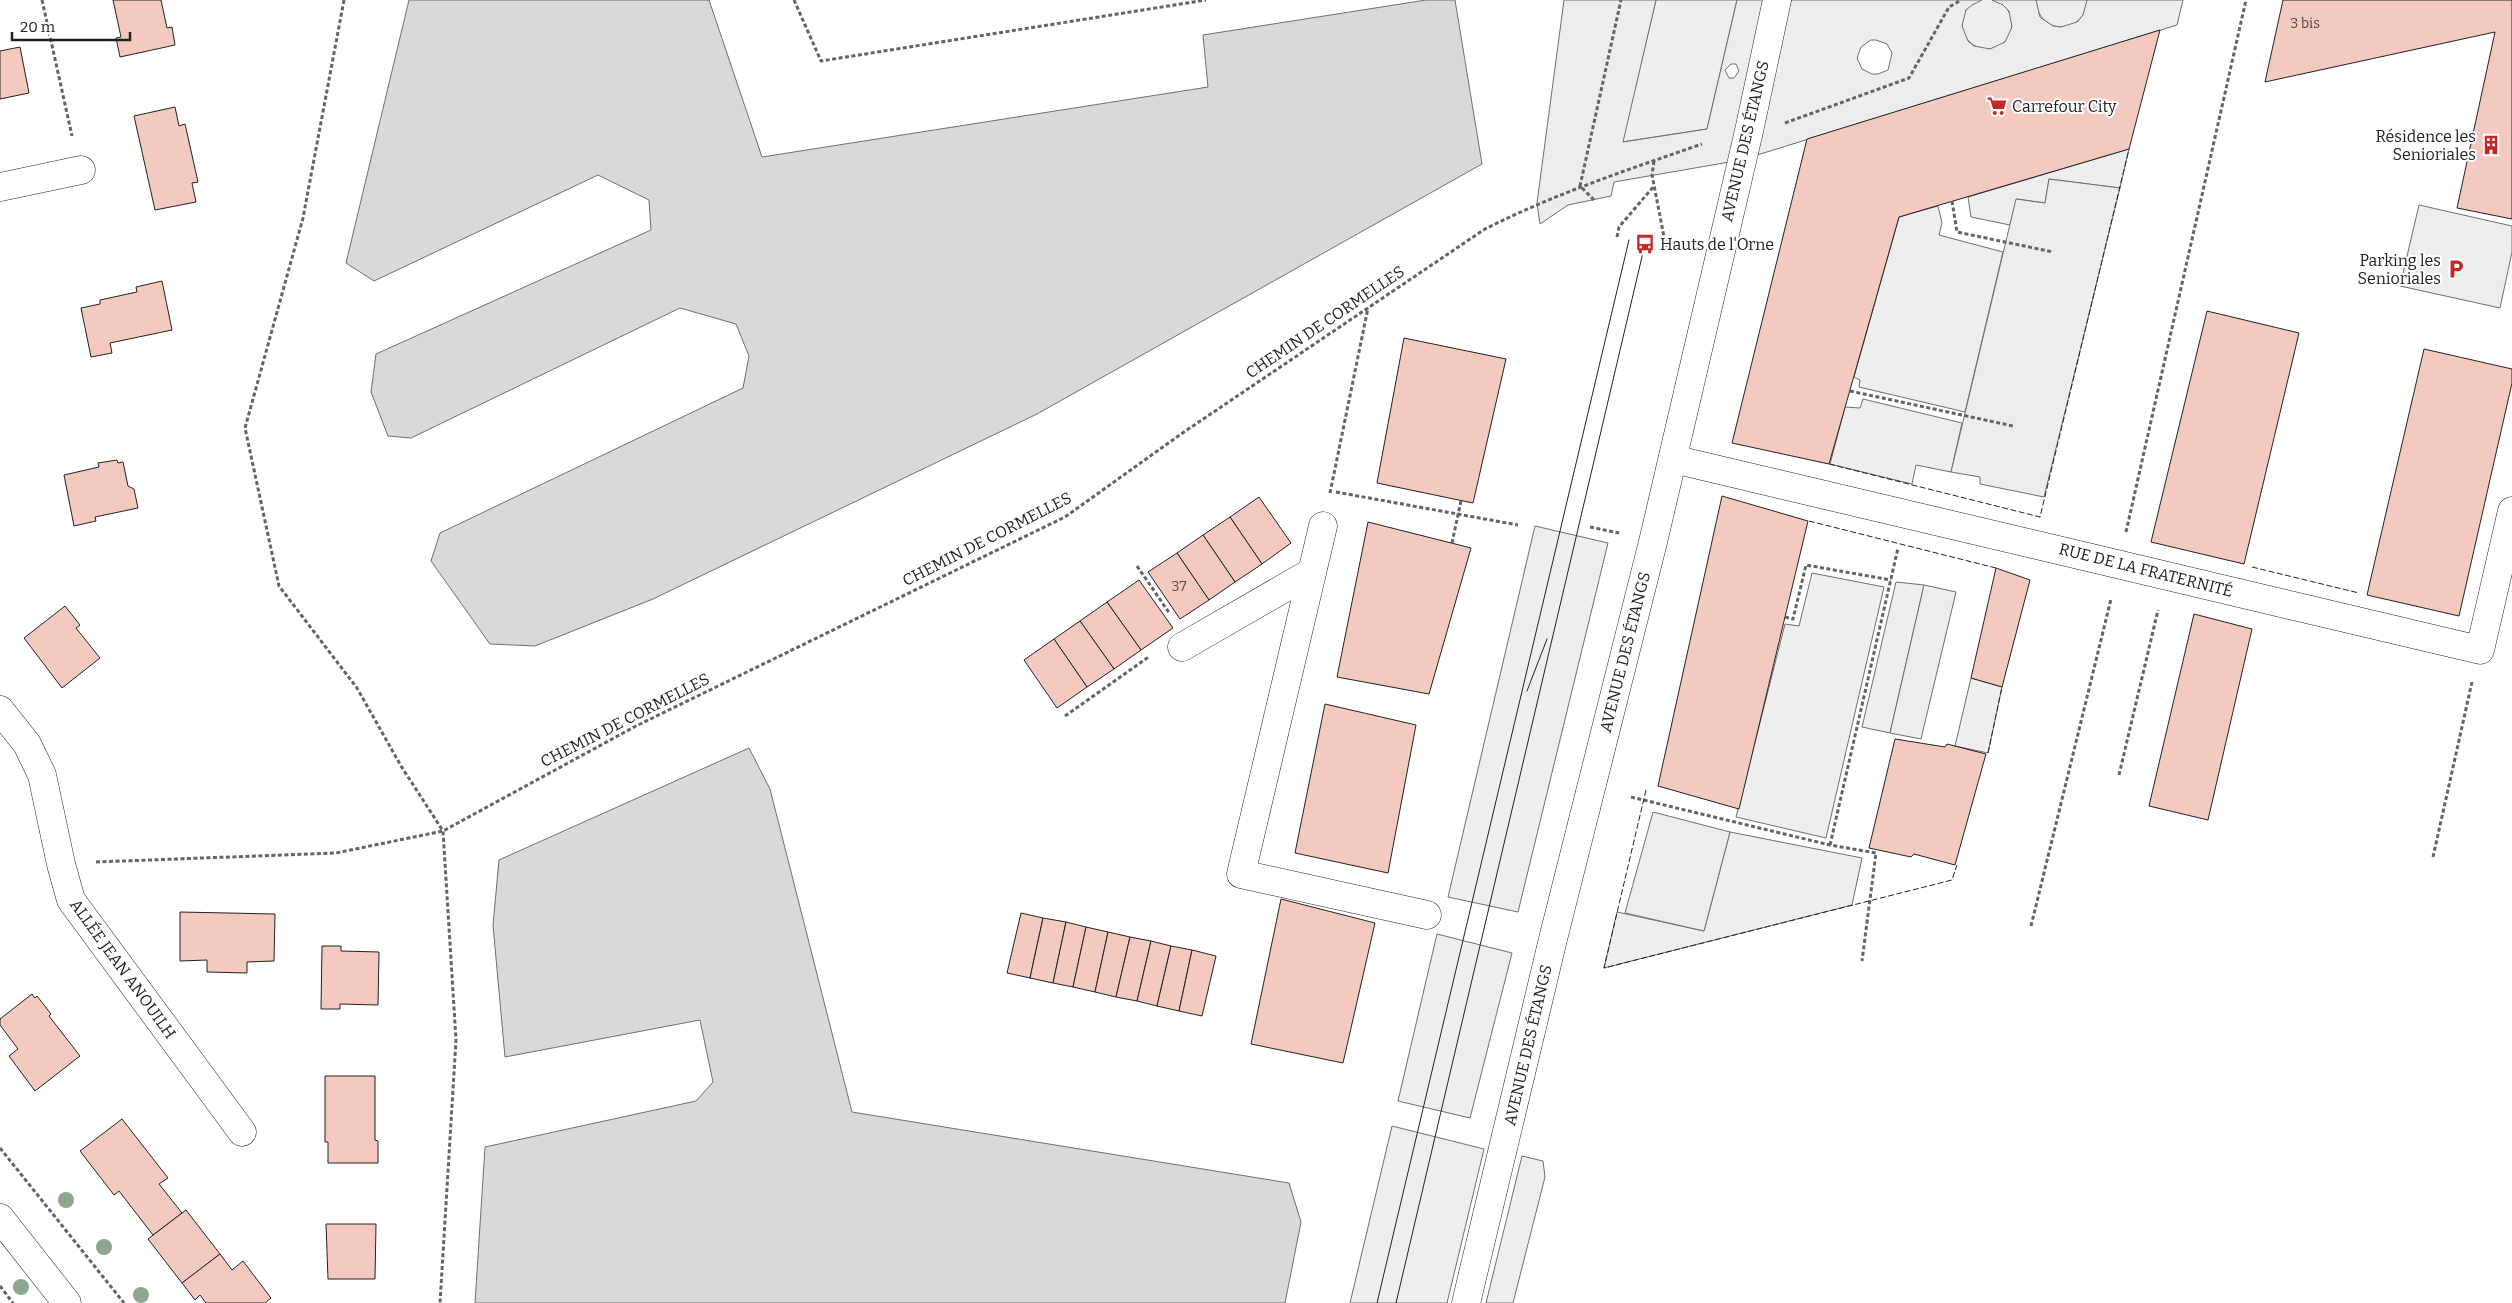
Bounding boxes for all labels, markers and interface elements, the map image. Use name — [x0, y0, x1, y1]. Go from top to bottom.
scale bar — [12, 10, 130, 42]
house number: 3 bis — [2290, 15, 2320, 32]
text: 20 m — [20, 18, 56, 36]
street label: AVENUE DES ÉTANGS — [1716, 58, 1773, 223]
supermarket icon: Carrefour City — [1986, 95, 2008, 117]
place label: Carrefour City — [2012, 97, 2117, 116]
place label: Résidence les Senioriales — [2375, 127, 2476, 164]
building icon: Résidence les Senioriales — [2480, 134, 2502, 156]
bus stop icon: Hauts de l'Orne — [1634, 233, 1656, 255]
place label: Hauts de l'Orne — [1660, 235, 1774, 254]
place label: Parking les Senioriales — [2358, 251, 2441, 288]
parking icon: Parking les Senioriales — [2445, 258, 2467, 280]
street label: CHEMIN DE CORMELLES — [1242, 262, 1408, 382]
street label: CHEMIN DE CORMELLES — [899, 488, 1075, 590]
street label: RUE DE LA FRATERNITÉ — [2057, 538, 2235, 601]
street label: AVENUE DES ÉTANGS — [1595, 570, 1654, 734]
house number: 37 — [1171, 578, 1187, 595]
street label: CHEMIN DE CORMELLES — [537, 669, 713, 771]
street label: ALLÉE JEAN ANOUILH — [66, 895, 181, 1042]
street label: AVENUE DES ÉTANGS — [1499, 962, 1556, 1127]

